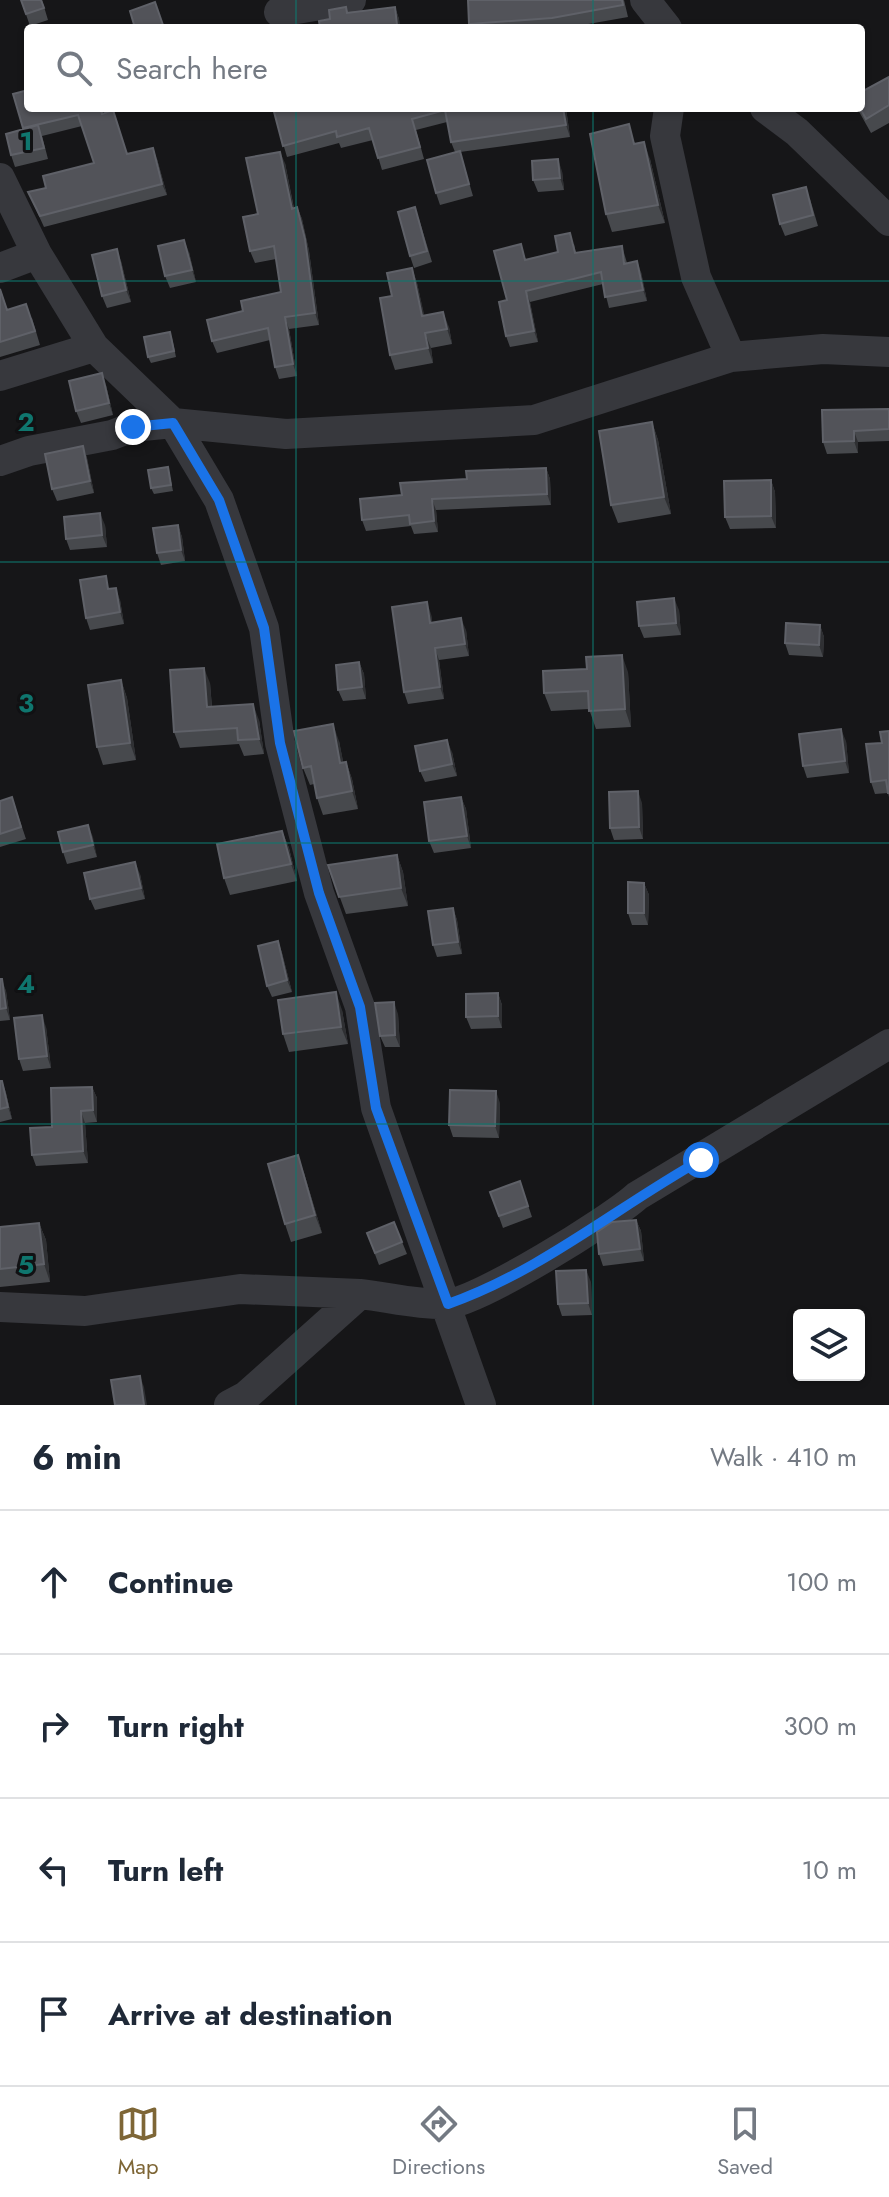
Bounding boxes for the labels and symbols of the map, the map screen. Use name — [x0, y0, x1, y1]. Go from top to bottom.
text: 1 — [19, 122, 33, 160]
text: 2 — [17, 403, 35, 441]
route end — [115, 409, 151, 445]
text: 3 — [18, 684, 34, 722]
text: 4 — [17, 965, 35, 1003]
route start — [683, 1142, 719, 1178]
text: 5 — [18, 1246, 34, 1284]

